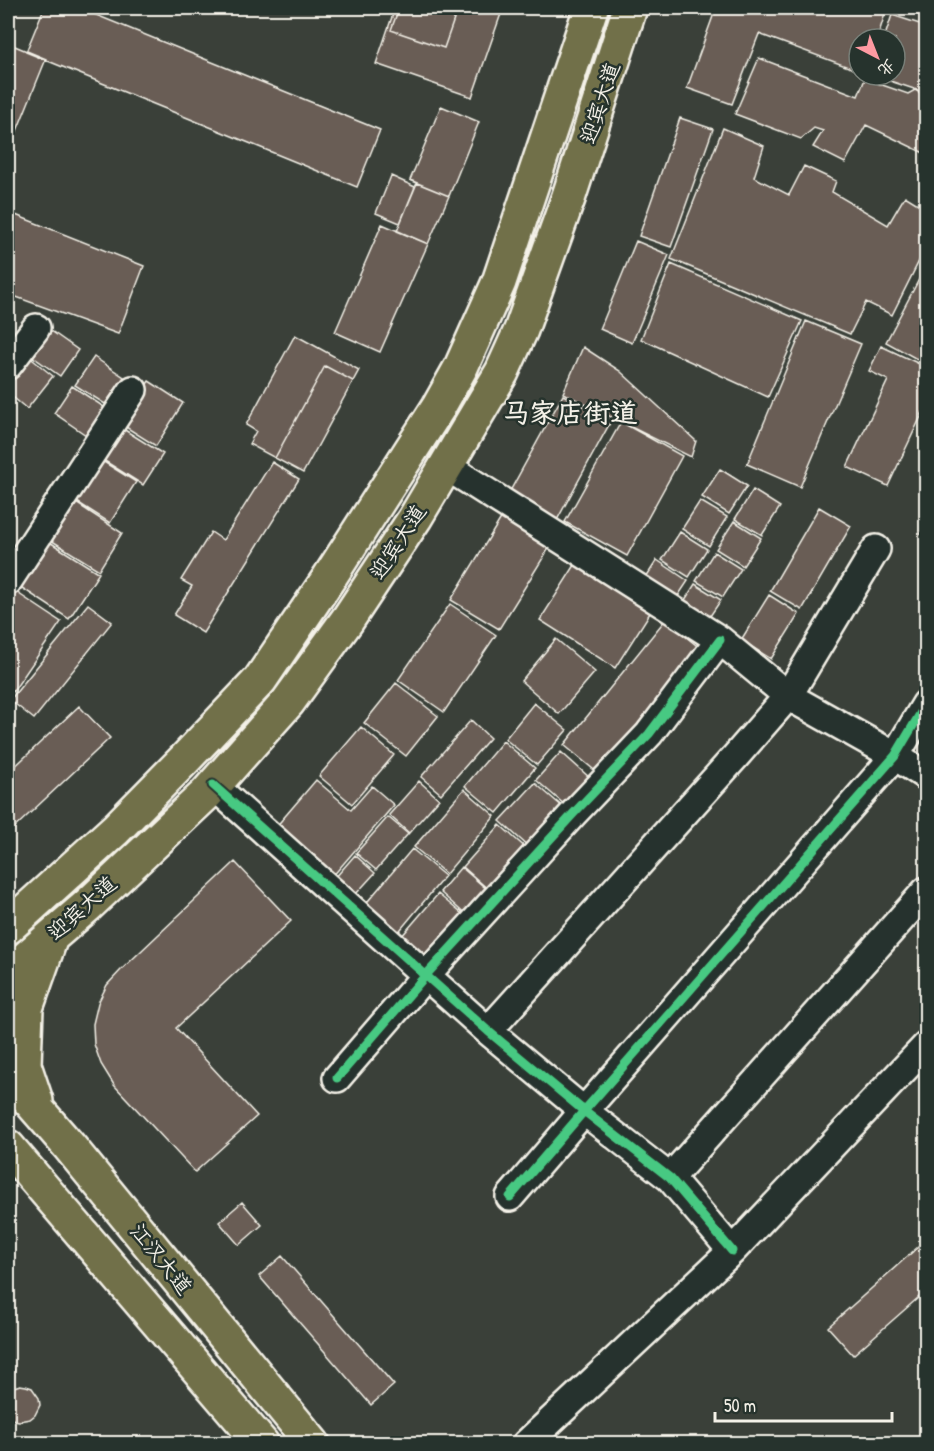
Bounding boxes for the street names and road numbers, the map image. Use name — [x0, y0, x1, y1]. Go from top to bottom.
street label: 迎宾大道 — [573, 58, 626, 147]
street label: 迎宾大道 — [363, 499, 433, 585]
street label: 迎宾大道 — [41, 869, 123, 947]
street label: 江汉大道 — [124, 1217, 199, 1300]

